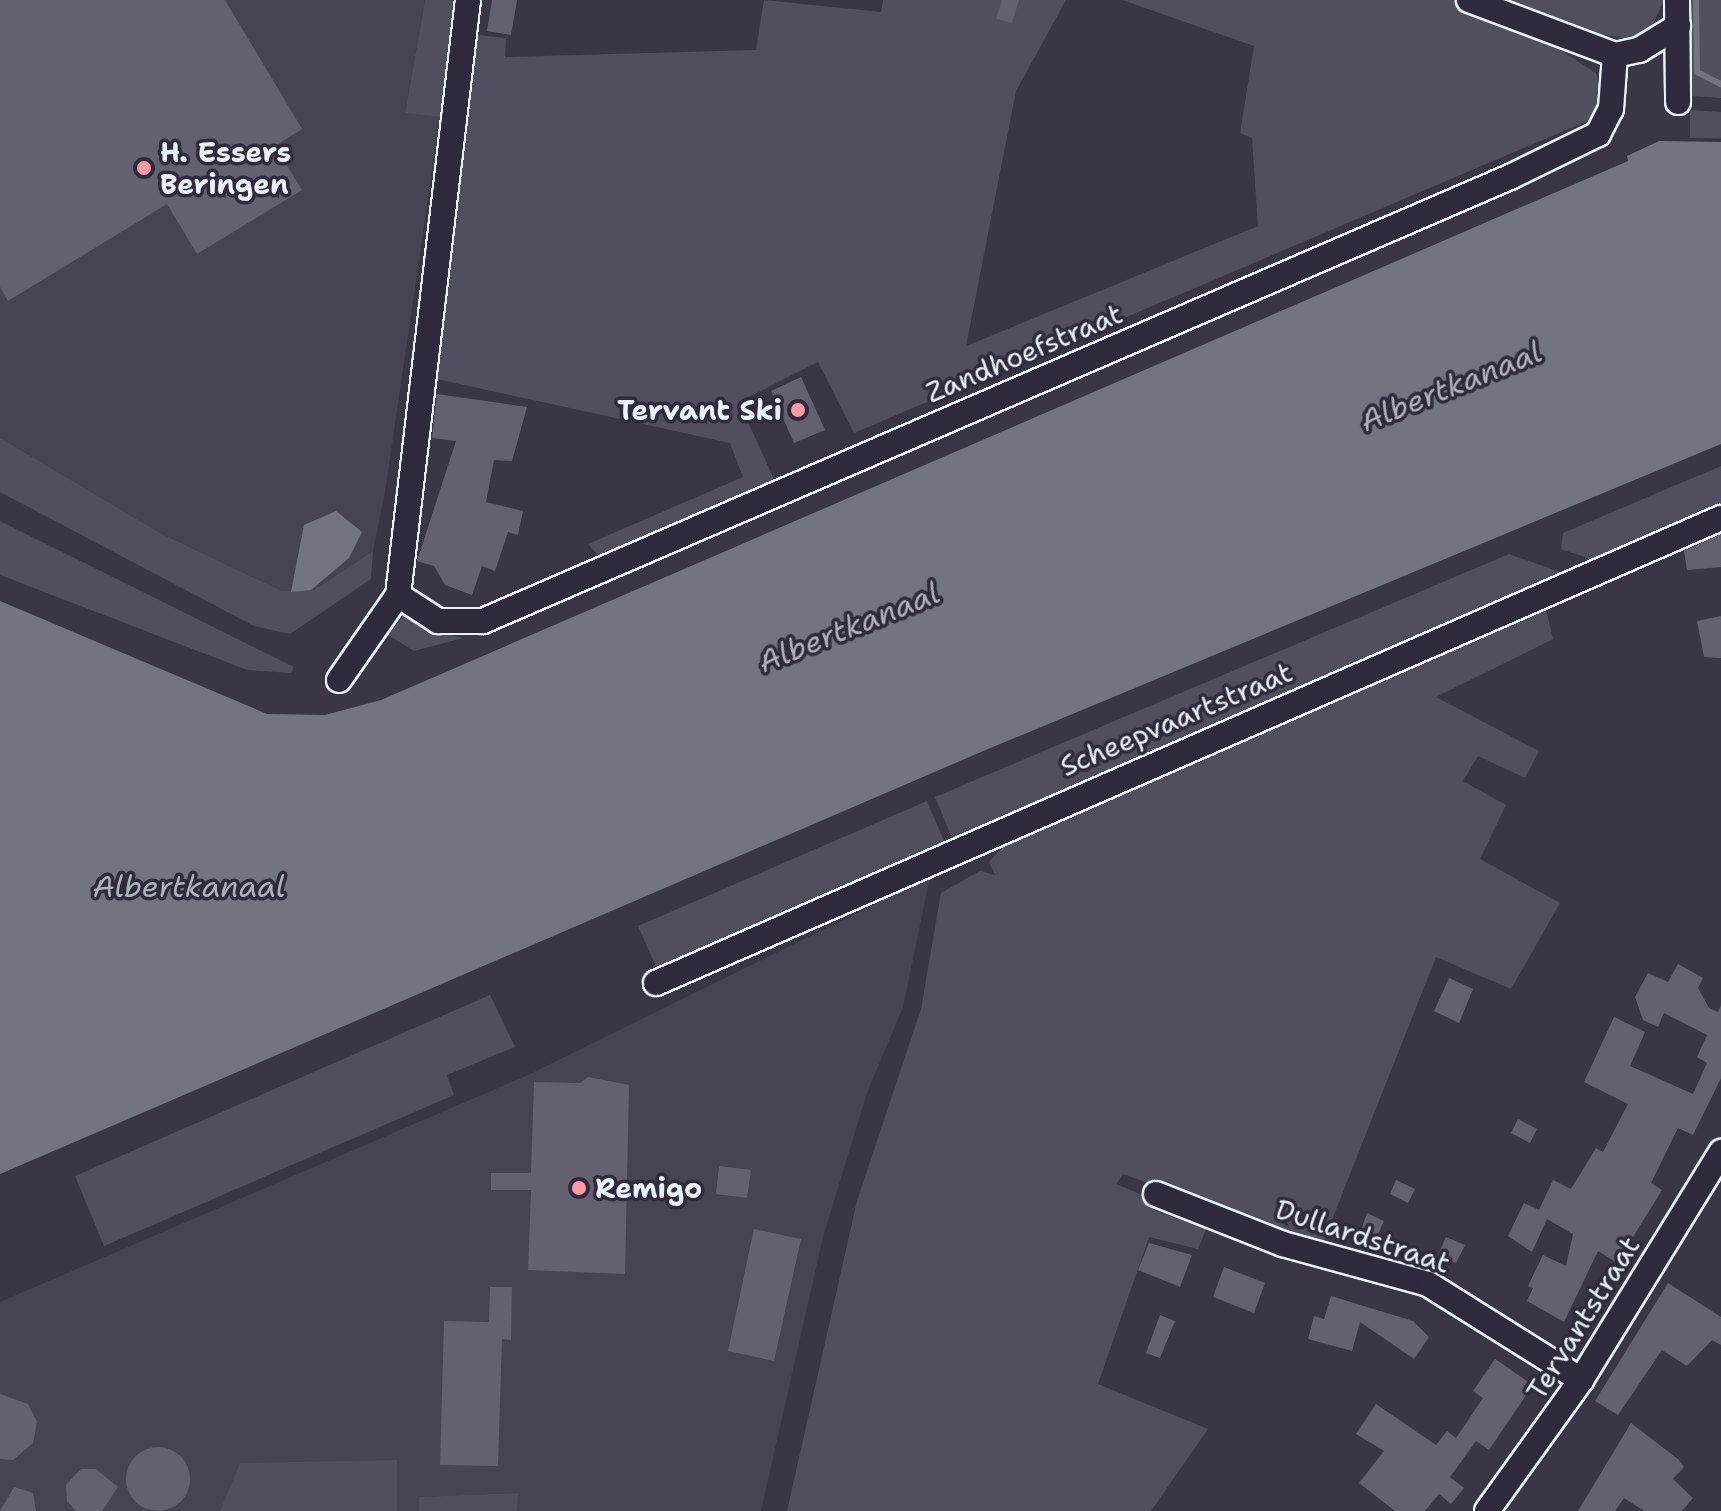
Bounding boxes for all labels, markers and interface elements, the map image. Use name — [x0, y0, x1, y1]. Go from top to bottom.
place label: H. Essers Beringen — [160, 135, 291, 201]
marker: H. Essers Beringen — [135, 159, 153, 177]
street label: Zandhoefstraat — [921, 296, 1127, 410]
water label: Albertkanaal — [1355, 334, 1547, 440]
place label: Tervant Ski — [617, 393, 782, 427]
marker: Tervant Ski — [789, 401, 807, 419]
water label: Albertkanaal — [753, 575, 945, 681]
street label: Scheepvaartstraat — [1055, 655, 1297, 783]
water label: Albertkanaal — [93, 869, 285, 905]
place label: Remigo — [595, 1171, 702, 1205]
marker: Remigo — [570, 1179, 588, 1197]
street label: Dullardstraat — [1271, 1192, 1455, 1280]
street label: Tervantstraat — [1519, 1230, 1647, 1406]

